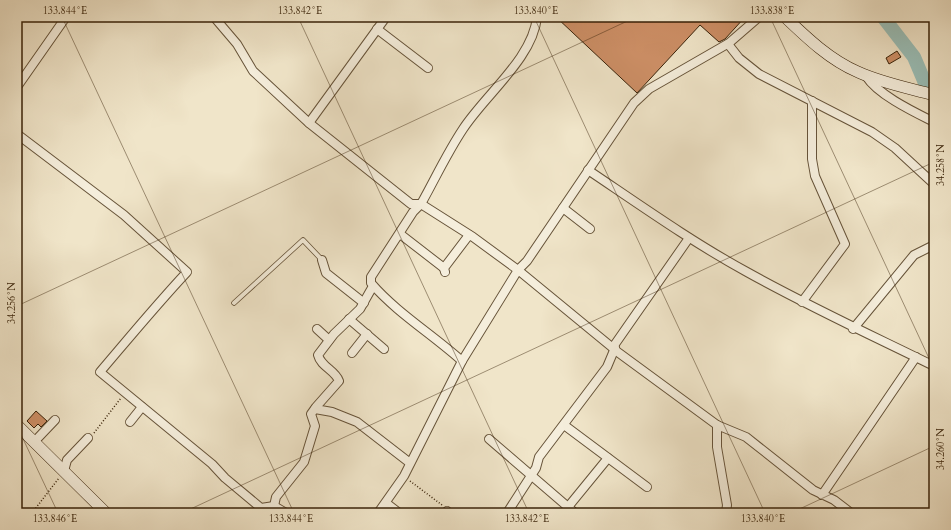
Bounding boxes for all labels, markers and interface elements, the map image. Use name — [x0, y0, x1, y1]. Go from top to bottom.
text: 133.844°E — [43, 4, 87, 18]
text: 133.842°E — [278, 4, 322, 18]
text: 133.840°E — [514, 4, 558, 18]
text: 133.838°E — [750, 4, 794, 18]
text: 34.258°N — [934, 144, 948, 186]
text: 34.256°N — [5, 282, 19, 324]
text: 34.260°N — [934, 428, 948, 470]
text: 133.846°E — [33, 512, 77, 526]
text: 133.844°E — [269, 512, 313, 526]
text: 133.842°E — [505, 512, 549, 526]
text: 133.840°E — [741, 512, 785, 526]

